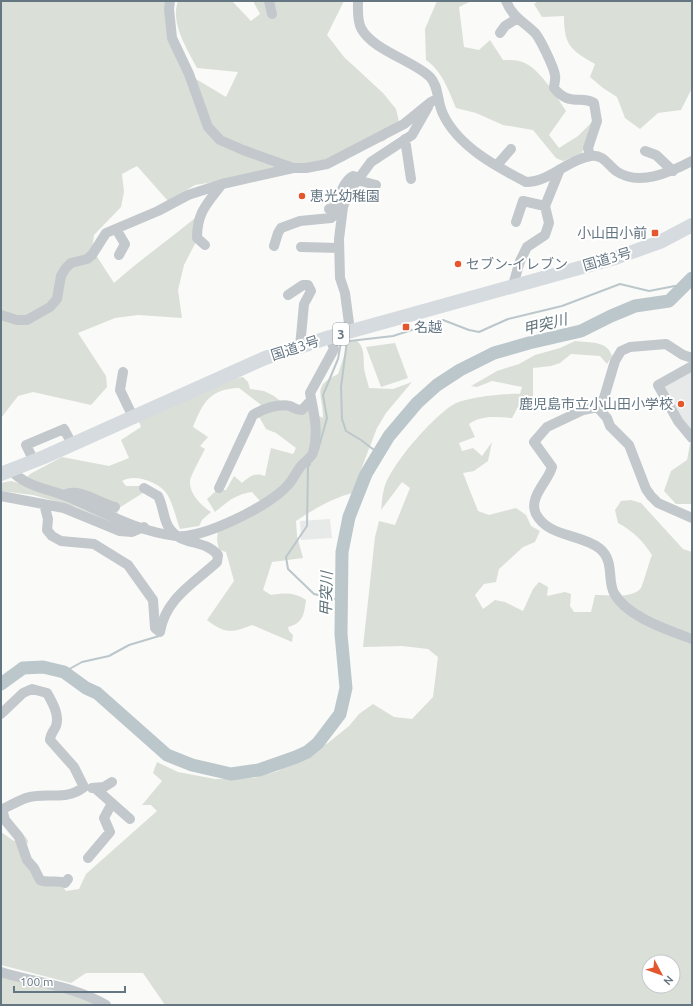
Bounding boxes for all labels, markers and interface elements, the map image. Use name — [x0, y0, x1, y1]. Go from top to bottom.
place label: 恵光幼稚園 — [310, 188, 380, 204]
marker: 恵光幼稚園 — [297, 191, 307, 201]
place label: 小山田小前 — [577, 225, 647, 241]
marker: 小山田小前 — [650, 228, 660, 238]
street label: 国道3号 — [581, 244, 633, 274]
place label: セブン-イレブン — [466, 256, 568, 272]
marker: セブン-イレブン — [453, 259, 463, 269]
water label: 甲突川 — [521, 310, 571, 338]
place label: 名越 — [414, 319, 442, 335]
marker: 名越 — [401, 322, 411, 332]
road number: 3 — [333, 323, 349, 345]
street label: 国道3号 — [269, 333, 321, 363]
place label: 鹿児島市立小山田小学校 — [519, 396, 673, 412]
marker: 鹿児島市立小山田小学校 — [676, 399, 686, 409]
water label: 甲突川 — [317, 569, 335, 617]
north arrow — [641, 954, 681, 994]
scale bar — [14, 968, 125, 994]
text: N — [661, 974, 676, 988]
text: 100 m — [20, 975, 53, 988]

